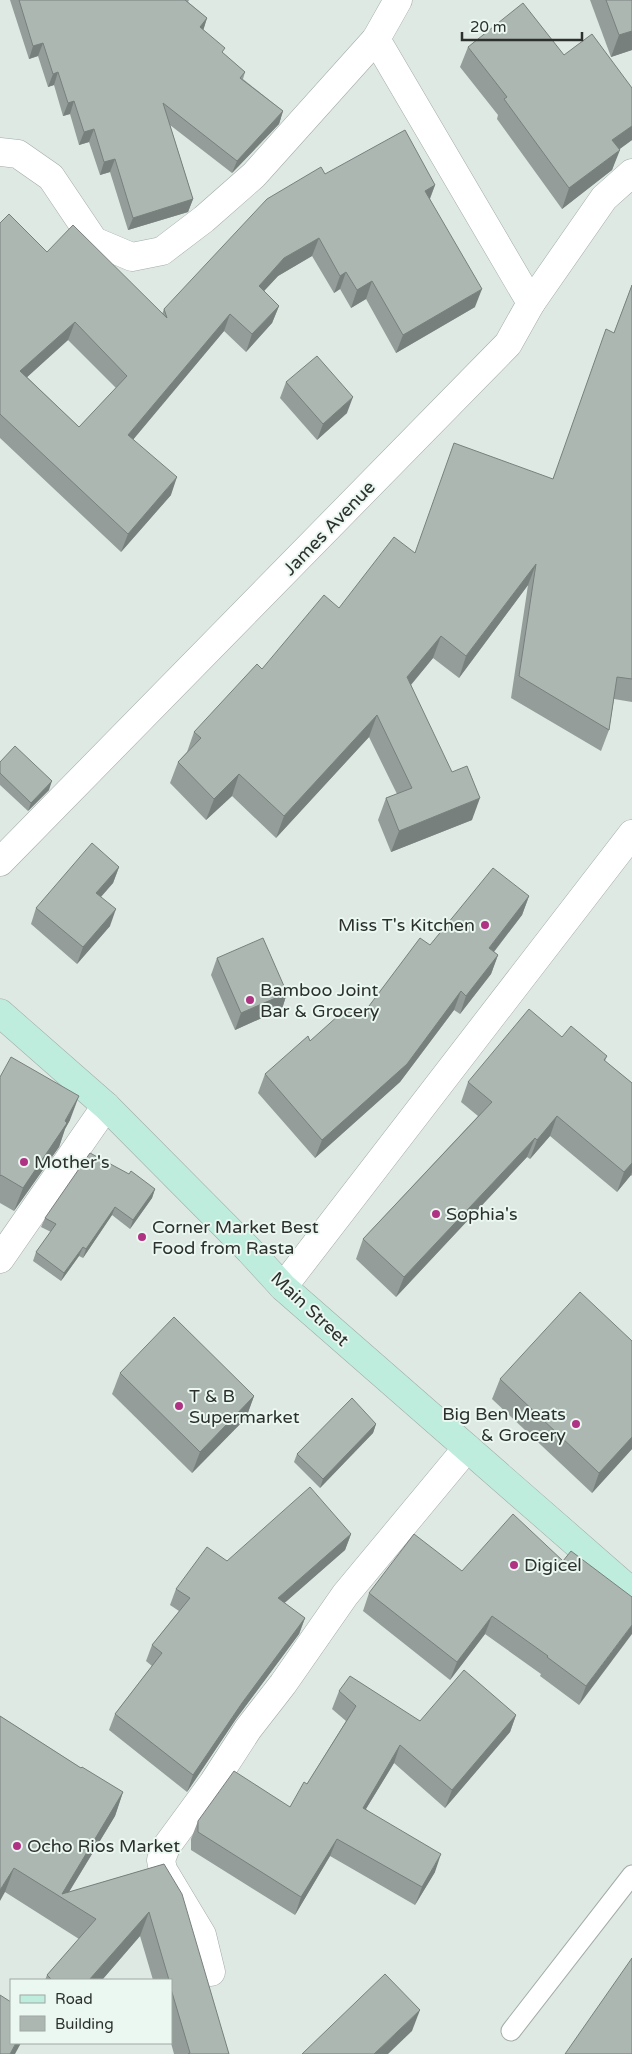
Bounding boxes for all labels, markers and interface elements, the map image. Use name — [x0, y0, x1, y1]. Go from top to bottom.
scale bar — [462, 10, 582, 42]
text: 20 m — [470, 18, 507, 36]
street label: James Avenue — [278, 476, 380, 580]
place label: Miss T's Kitchen — [338, 914, 475, 936]
marker: Miss T's Kitchen — [479, 919, 491, 931]
place label: Bamboo Joint Bar & Grocery — [260, 979, 380, 1022]
marker: Bamboo Joint Bar & Grocery — [244, 994, 256, 1006]
place label: Mother's — [34, 1151, 110, 1173]
marker: Mother's — [18, 1156, 30, 1168]
place label: Sophia's — [446, 1203, 518, 1225]
marker: Sophia's — [430, 1208, 442, 1220]
place label: Corner Market Best Food from Rasta — [152, 1216, 319, 1259]
marker: Corner Market Best Food from Rasta — [136, 1231, 148, 1243]
street label: Main Street — [266, 1267, 354, 1351]
place label: T & B Supermarket — [189, 1385, 300, 1428]
marker: T & B Supermarket — [173, 1400, 185, 1412]
place label: Big Ben Meats & Grocery — [442, 1403, 566, 1446]
marker: Big Ben Meats & Grocery — [570, 1418, 582, 1430]
place label: Digicel — [524, 1554, 582, 1576]
marker: Digicel — [508, 1559, 520, 1571]
place label: Ocho Rios Market — [27, 1835, 180, 1857]
marker: Ocho Rios Market — [11, 1840, 23, 1852]
legend — [10, 1979, 172, 2044]
text: Road — [55, 1990, 93, 2008]
text: Building — [55, 2015, 114, 2033]

